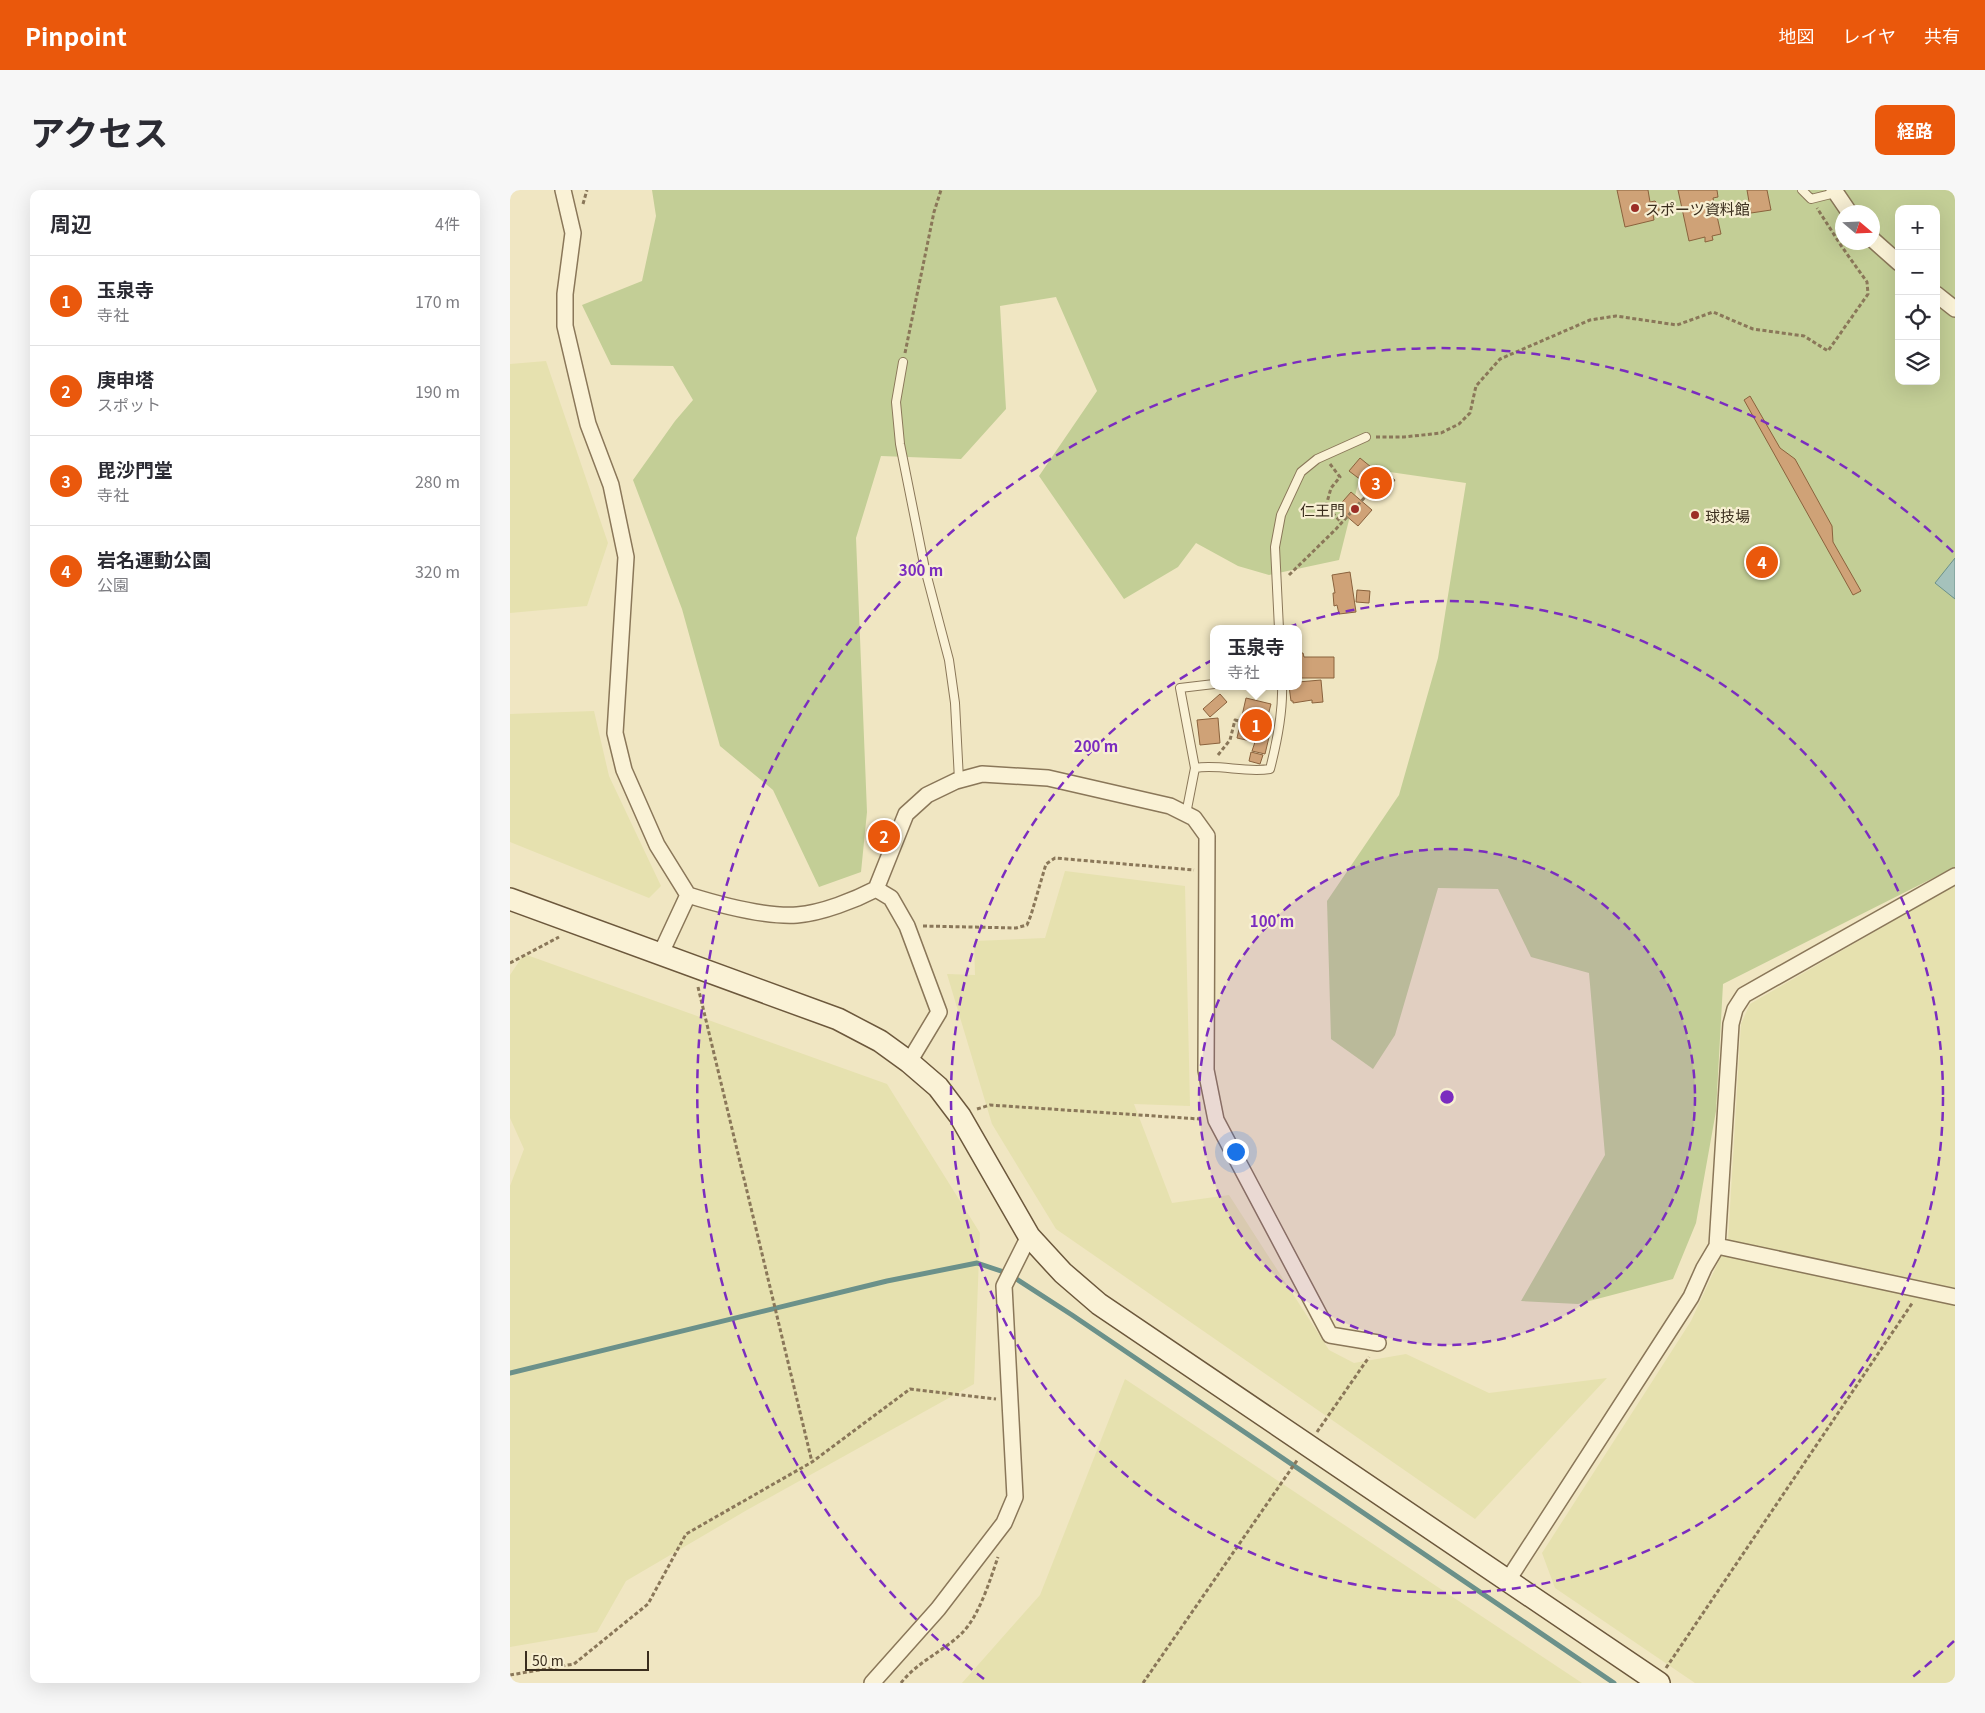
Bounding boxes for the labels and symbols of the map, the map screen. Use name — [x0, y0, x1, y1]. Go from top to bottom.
place label: スポーツ資料館 — [1645, 198, 1750, 219]
marker: スポーツ資料館 — [1629, 202, 1641, 214]
north arrow — [1835, 205, 1880, 250]
pin: 3 — [1360, 464, 1392, 502]
place label: 仁王門 — [1300, 499, 1345, 520]
marker: 仁王門 — [1349, 503, 1361, 515]
place label: 球技場 — [1705, 505, 1750, 526]
marker: 球技場 — [1689, 509, 1701, 521]
pin: 4 — [1746, 543, 1778, 581]
text: 300 m — [899, 559, 943, 580]
pin: 1 — [1240, 706, 1272, 744]
text: 200 m — [1074, 735, 1118, 756]
pin: 2 — [868, 817, 900, 855]
text: 100 m — [1250, 910, 1294, 931]
centre of rings — [1438, 1088, 1456, 1106]
your location — [1223, 1139, 1249, 1165]
scale bar — [525, 1648, 649, 1671]

